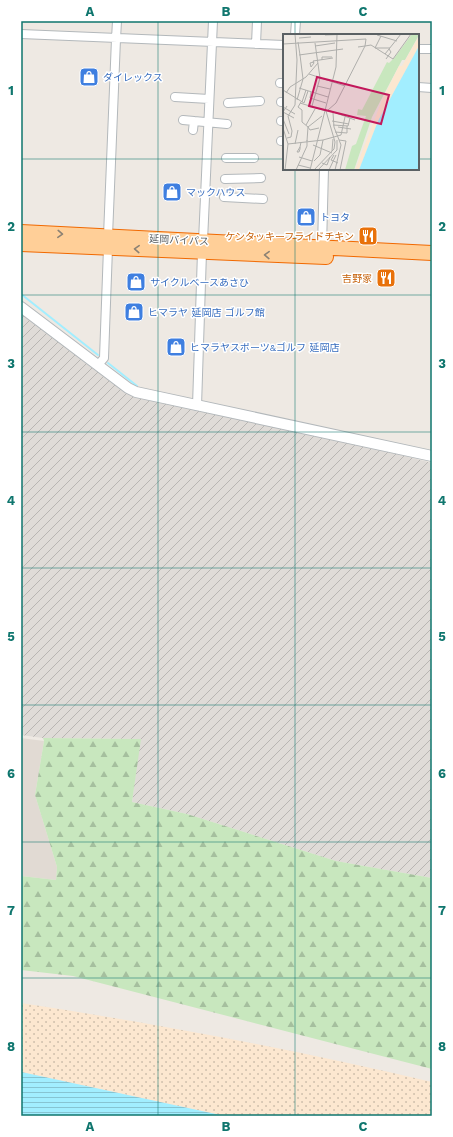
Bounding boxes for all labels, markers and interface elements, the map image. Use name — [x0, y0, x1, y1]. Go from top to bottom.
text: A — [86, 4, 95, 19]
text: B — [222, 4, 231, 19]
text: C — [359, 4, 368, 19]
inset map — [283, 34, 419, 170]
shop icon: ダイレックス — [78, 66, 100, 88]
place label: ダイレックス — [103, 72, 163, 83]
text: 1 — [8, 83, 14, 98]
text: 1 — [439, 83, 445, 98]
shop icon: マックハウス — [161, 181, 183, 203]
place label: マックハウス — [186, 187, 246, 198]
shop icon: トヨタ — [295, 206, 317, 228]
place label: トヨタ — [320, 212, 350, 223]
text: 2 — [7, 219, 15, 234]
text: 2 — [438, 219, 446, 234]
restaurant icon: ケンタッキーフライドチキン — [357, 225, 379, 247]
one-way arrow — [57, 229, 63, 238]
place label: ケンタッキーフライドチキン — [225, 231, 354, 242]
street label: 延岡バイパス — [149, 233, 209, 247]
one-way arrow — [134, 245, 140, 254]
one-way arrow — [264, 251, 270, 259]
restaurant icon: 吉野家 — [375, 267, 397, 289]
shop icon: サイクルベースあさひ — [125, 271, 147, 293]
place label: 吉野家 — [342, 273, 372, 284]
place label: サイクルベースあさひ — [150, 277, 249, 288]
shop icon: ヒマラヤ 延岡店 ゴルフ館 — [123, 301, 145, 323]
place label: ヒマラヤ 延岡店 ゴルフ館 — [148, 307, 265, 318]
shop icon: ヒマラヤスポーツ&ゴルフ 延岡店 — [165, 336, 187, 358]
place label: ヒマラヤスポーツ&ゴルフ 延岡店 — [190, 342, 339, 353]
text: 3 — [7, 356, 15, 371]
text: 3 — [438, 356, 446, 371]
text: 4 — [7, 493, 16, 508]
text: 4 — [438, 493, 447, 508]
text: 5 — [7, 629, 15, 644]
text: 5 — [438, 629, 446, 644]
text: 6 — [7, 766, 15, 781]
text: 6 — [438, 766, 446, 781]
text: 7 — [7, 903, 15, 918]
text: 7 — [438, 903, 446, 918]
text: 8 — [7, 1039, 15, 1054]
text: 8 — [438, 1039, 446, 1054]
text: A — [86, 1119, 95, 1134]
text: B — [222, 1119, 231, 1134]
text: C — [359, 1119, 368, 1134]

